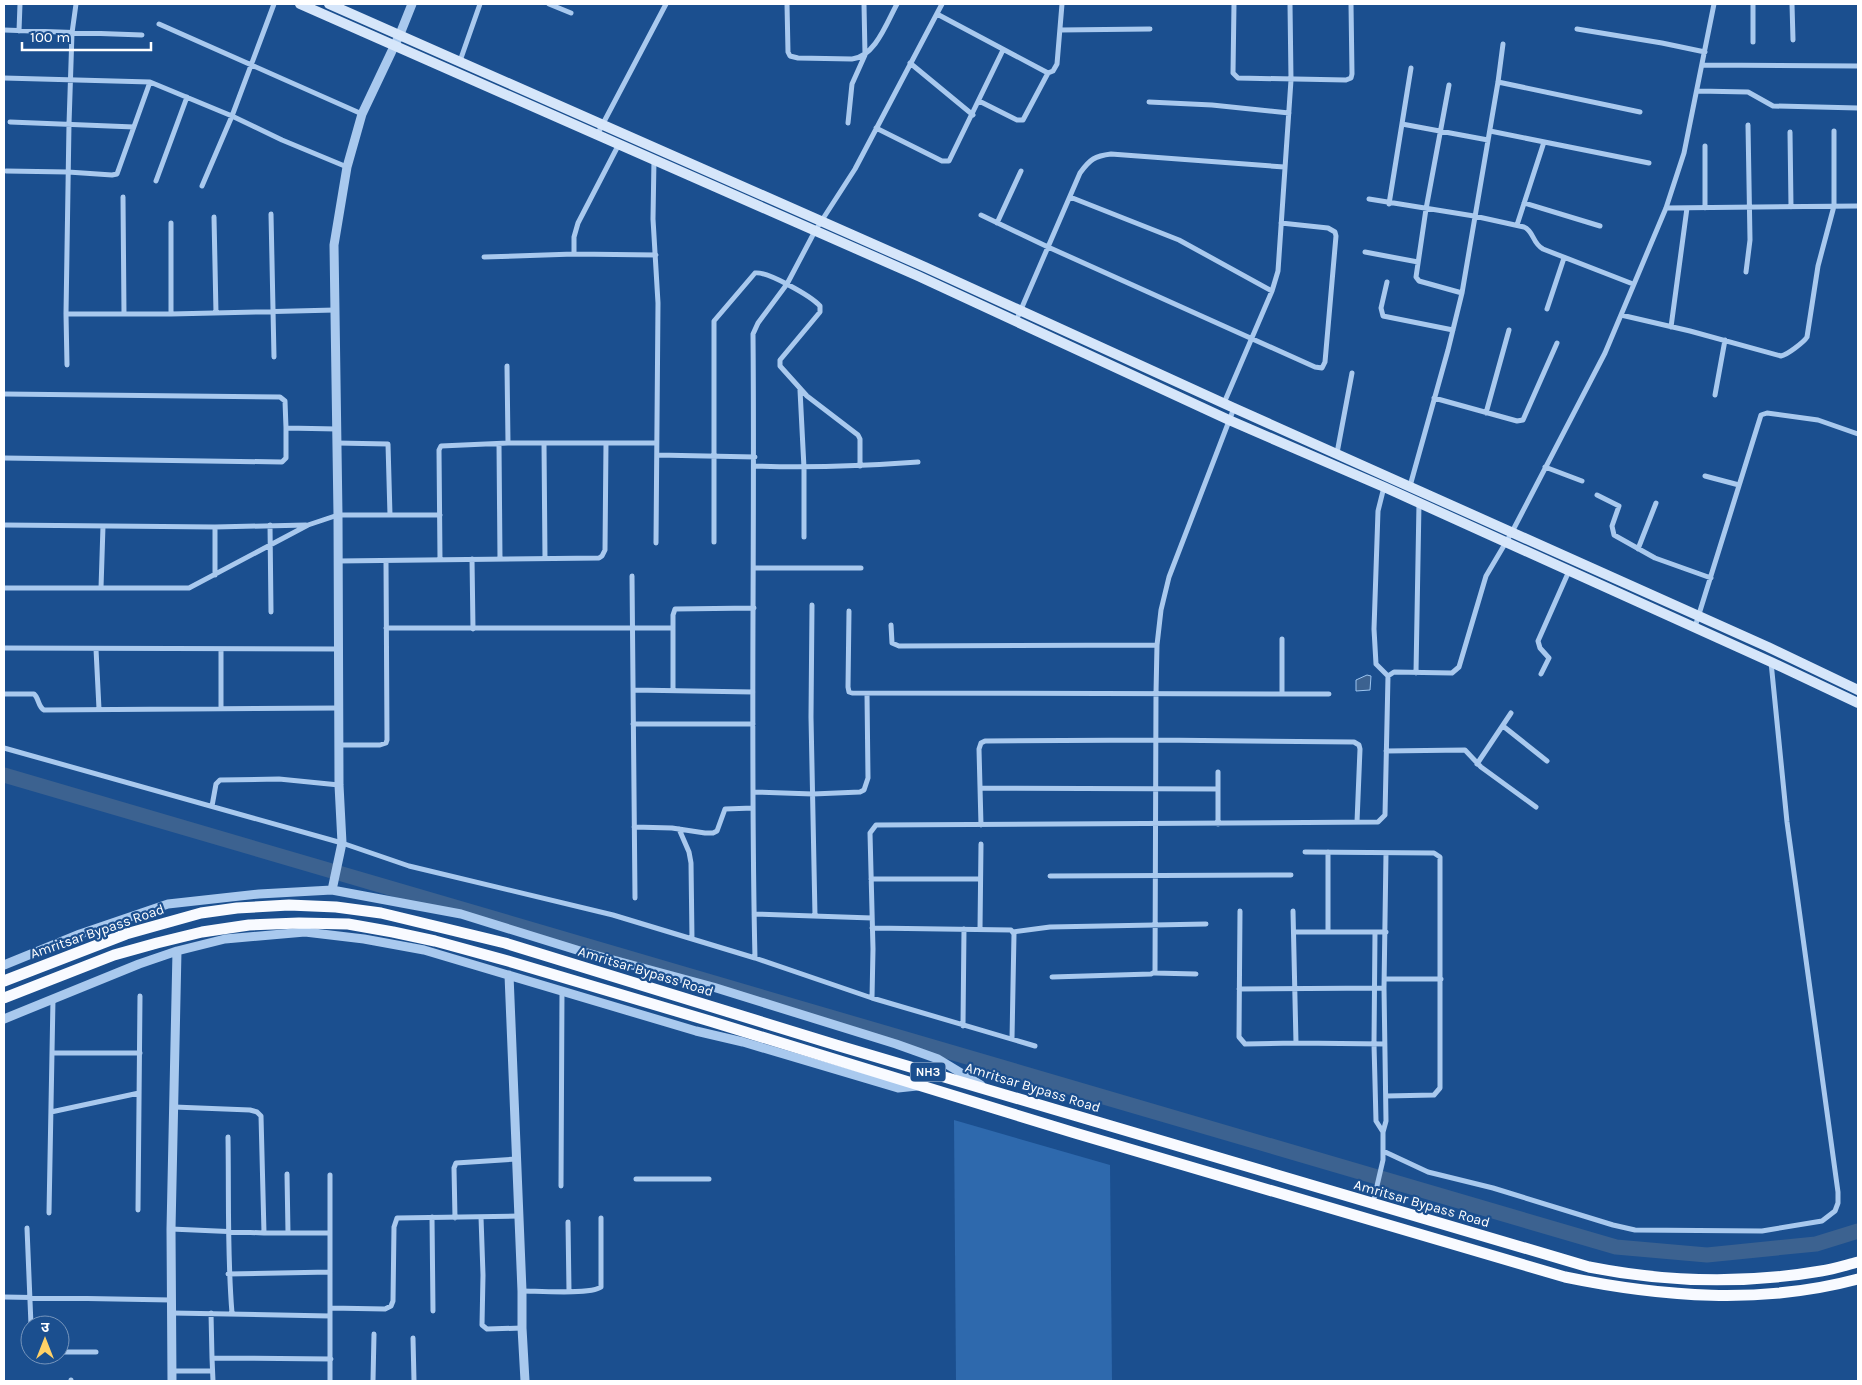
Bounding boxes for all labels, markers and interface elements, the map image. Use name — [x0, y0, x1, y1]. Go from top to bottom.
scale bar — [22, 20, 151, 52]
text: 100 m — [30, 28, 70, 46]
street label: Amritsar Bypass Road — [28, 901, 166, 962]
street label: Amritsar Bypass Road — [576, 943, 716, 1000]
street label: Amritsar Bypass Road — [963, 1059, 1103, 1116]
road number: NH3 — [910, 1062, 946, 1082]
street label: Amritsar Bypass Road — [1352, 1176, 1492, 1231]
north arrow — [20, 1315, 70, 1365]
text: उ — [41, 1319, 50, 1336]

